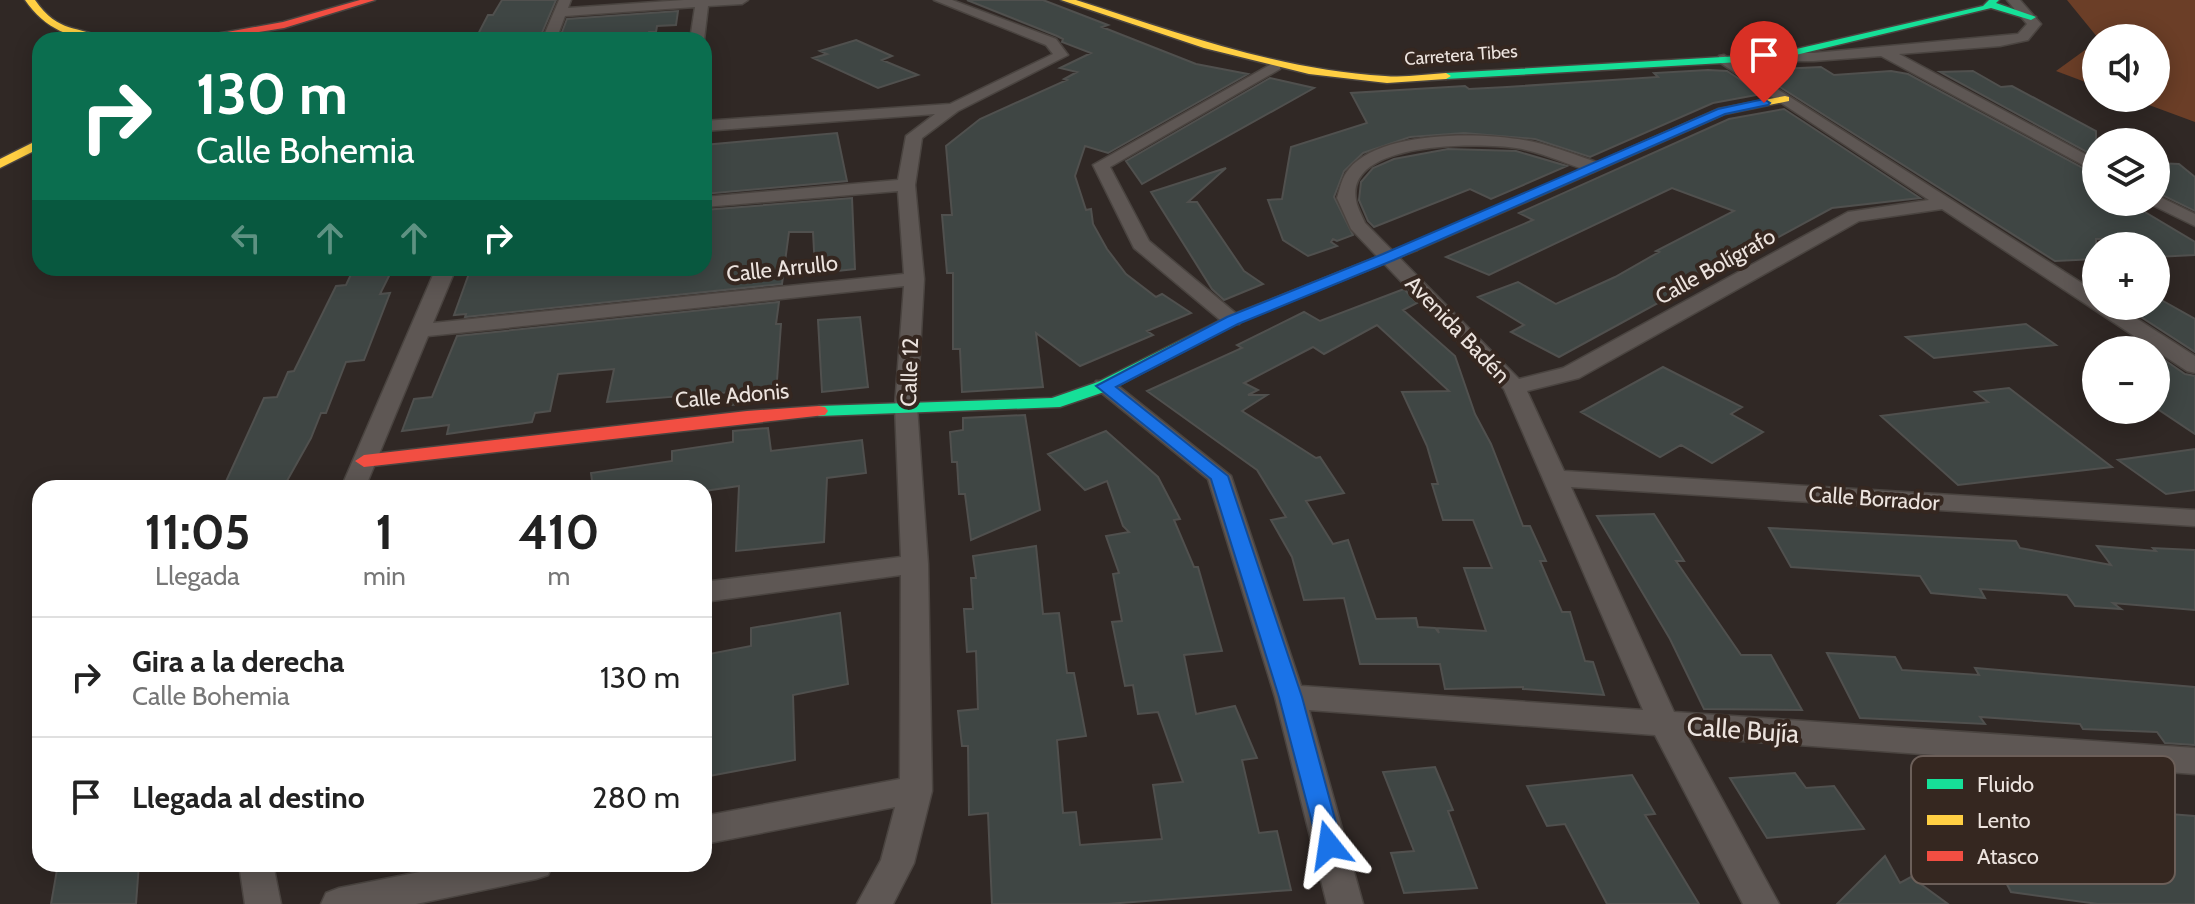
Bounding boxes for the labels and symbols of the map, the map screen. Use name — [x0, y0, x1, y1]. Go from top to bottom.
pin — [1730, 21, 1798, 103]
street label: Carretera Tibes — [1404, 40, 1518, 70]
street label: Calle Bolígrafo — [1651, 222, 1780, 310]
street label: Calle Arrullo — [725, 249, 839, 288]
street label: Avenida Badén — [1400, 270, 1516, 389]
street label: Calle 12 — [895, 337, 924, 407]
street label: Calle Adonis — [674, 377, 790, 414]
street label: Calle Borrador — [1807, 480, 1940, 517]
street label: Calle Bujía — [1686, 710, 1801, 750]
legend — [1911, 756, 2175, 884]
text: Fluido — [1977, 771, 2034, 798]
position arrow — [1287, 803, 1371, 887]
text: Lento — [1977, 807, 2031, 834]
text: Atasco — [1977, 843, 2039, 870]

